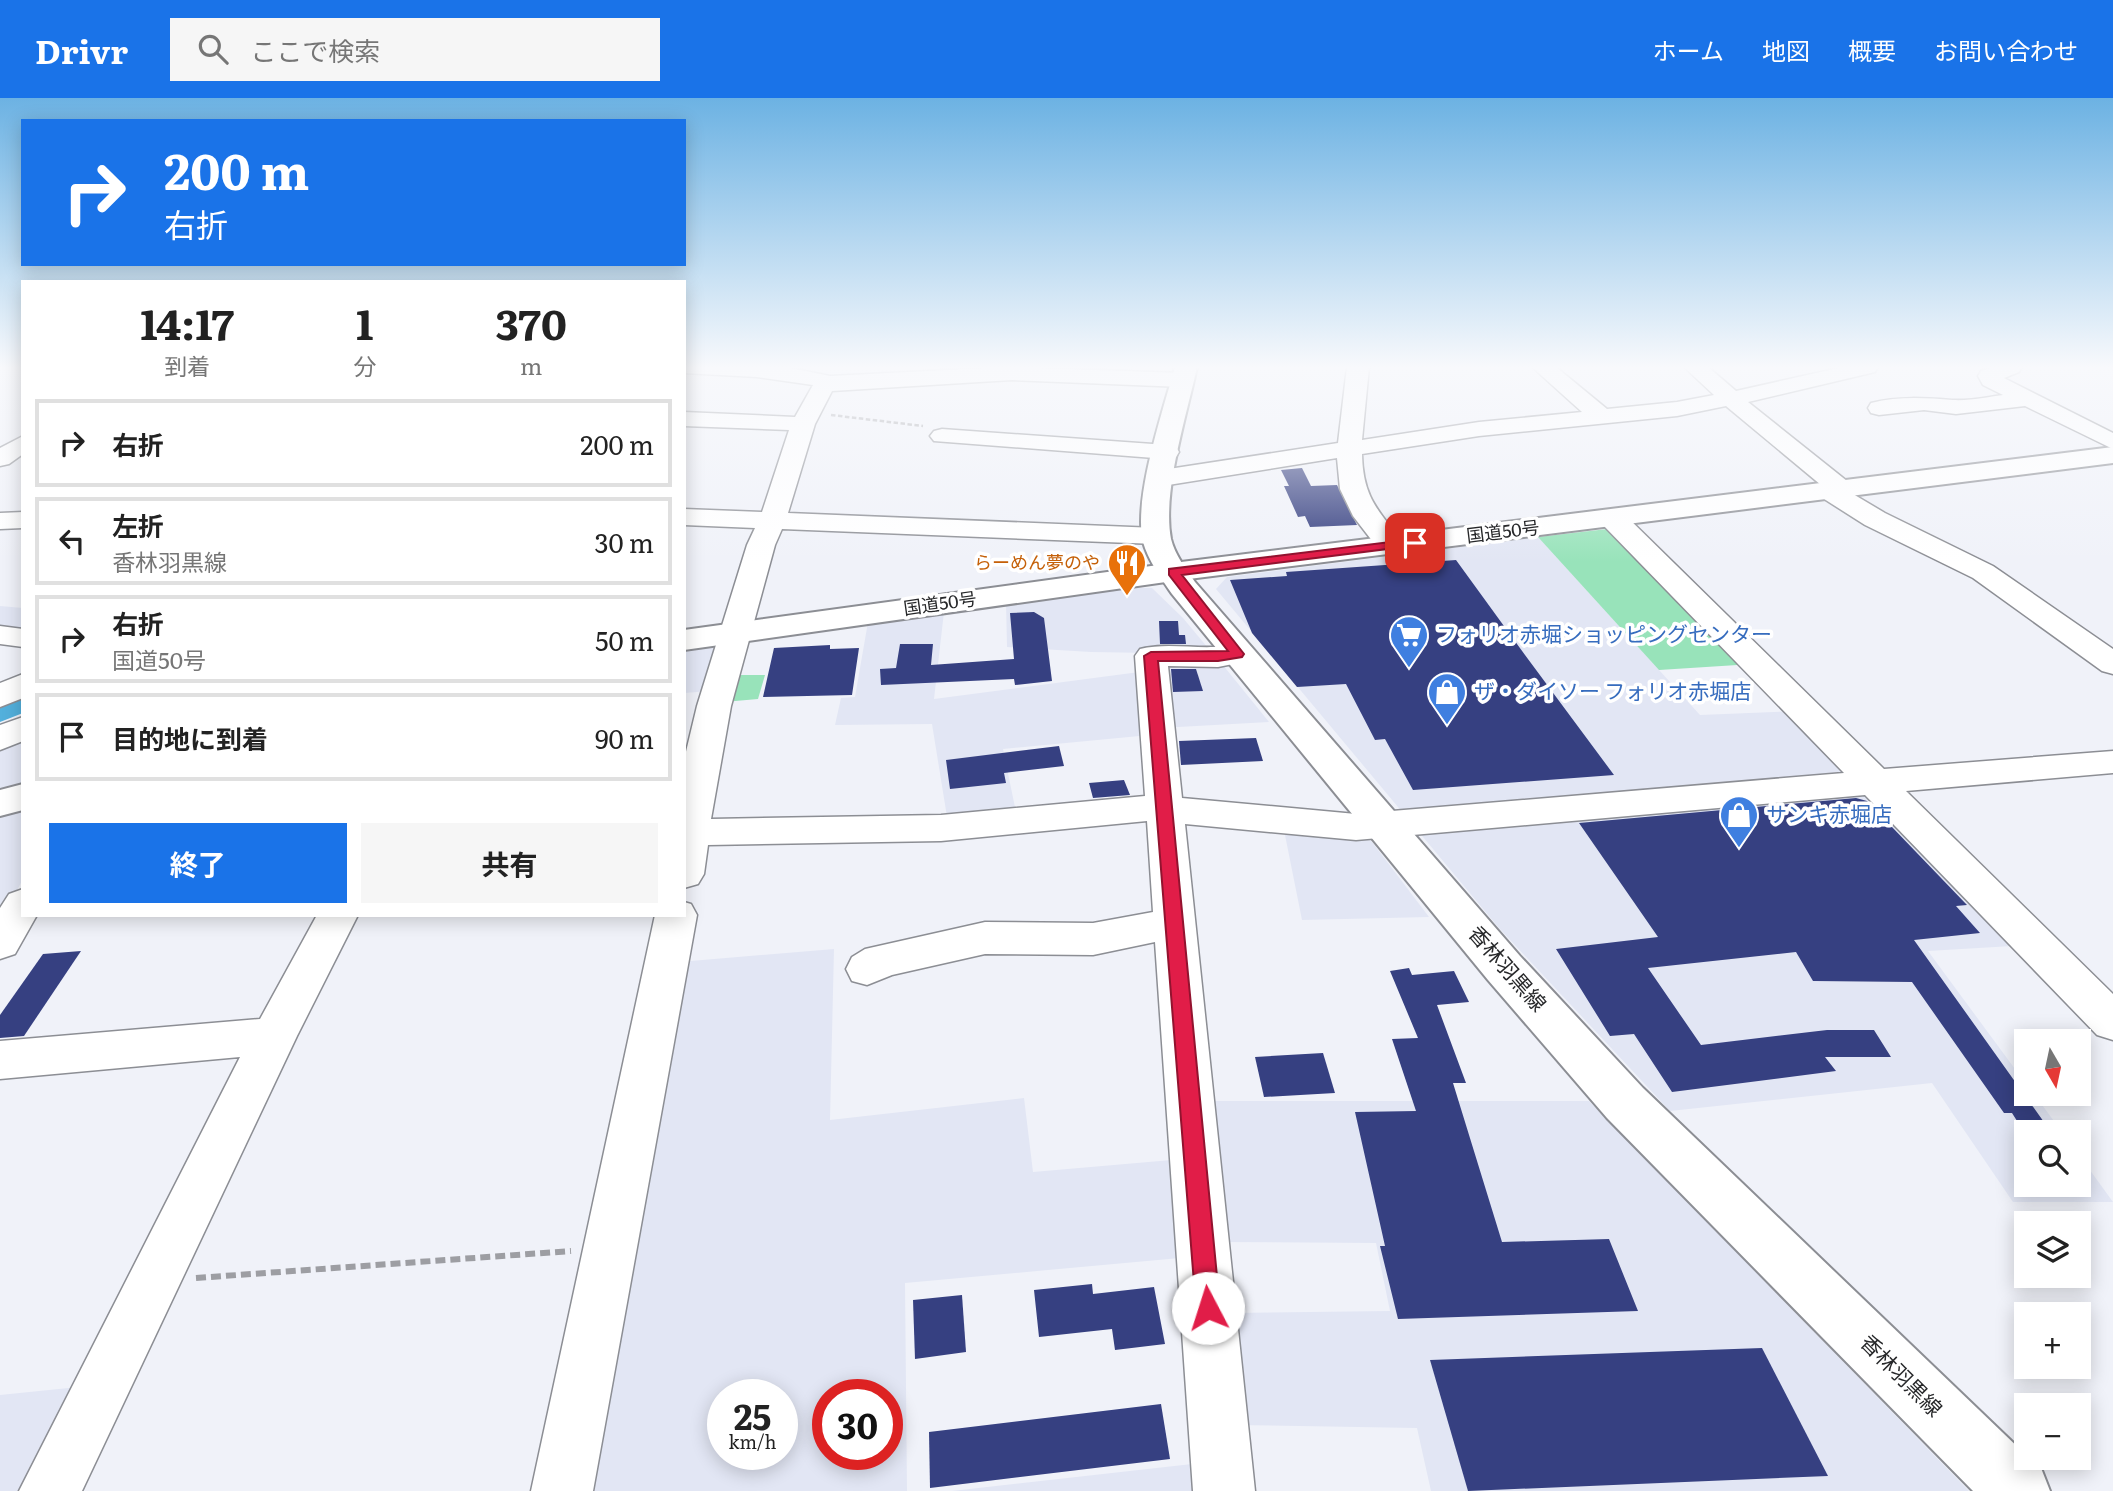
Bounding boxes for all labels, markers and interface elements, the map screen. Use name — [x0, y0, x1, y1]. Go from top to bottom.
search box — [170, 18, 660, 81]
text: Drivr — [35, 25, 128, 74]
icon: search — [194, 30, 232, 68]
text: ここで検索 — [250, 30, 380, 69]
text: ホーム — [1653, 32, 1724, 67]
text: 地図 — [1762, 32, 1810, 67]
text: 概要 — [1848, 32, 1896, 67]
text: お問い合わせ — [1934, 32, 2078, 67]
text: 200 m — [164, 132, 309, 205]
icon: right — [49, 147, 140, 238]
text: 右折 — [164, 199, 228, 247]
text: 14:17 — [140, 291, 234, 353]
text: 1 — [356, 291, 374, 353]
text: 370 — [496, 291, 567, 353]
text: 到着 — [164, 348, 210, 382]
text: 分 — [353, 348, 376, 382]
text: m — [520, 348, 542, 382]
icon: right — [53, 424, 91, 462]
text: 右折 — [112, 424, 164, 463]
text: 200 m — [580, 424, 654, 463]
text: 左折 — [112, 505, 164, 544]
pin — [1385, 513, 1445, 573]
street label: 国道50号 — [1465, 513, 1541, 548]
icon: left — [53, 522, 91, 560]
text: 30 m — [594, 522, 654, 561]
icon: arrive — [1396, 524, 1434, 562]
restaurant icon: らーめん夢のや — [1106, 542, 1148, 597]
text: 香林羽黒線 — [112, 544, 227, 578]
place label: らーめん夢のや — [974, 548, 1100, 575]
street label: 国道50号 — [901, 584, 978, 621]
text: 右折 — [112, 603, 164, 642]
supermarket icon: フォリオ赤堀ショッピングセンター — [1388, 614, 1430, 669]
place label: フォリオ赤堀ショッピングセンター — [1436, 617, 1772, 648]
icon: right — [53, 620, 91, 658]
text: 50 m — [595, 620, 654, 659]
text: 国道50号 — [112, 642, 206, 676]
shop icon: ザ・ダイソー フォリオ赤堀店 — [1426, 671, 1468, 726]
place label: ザ・ダイソー フォリオ赤堀店 — [1474, 674, 1751, 705]
icon: arrive — [53, 718, 91, 756]
text: 目的地に到着 — [112, 718, 268, 757]
text: 90 m — [595, 718, 654, 757]
shop icon: サンキ赤堀店 — [1718, 794, 1760, 849]
place label: サンキ赤堀店 — [1766, 797, 1892, 828]
button: 終了 — [49, 823, 347, 903]
button: 共有 — [361, 823, 658, 903]
street label: 香林羽黒線 — [1463, 918, 1555, 1017]
north arrow — [2014, 1029, 2091, 1106]
map controls — [2014, 1029, 2091, 1470]
button: search — [2014, 1120, 2091, 1197]
button: layers — [2014, 1211, 2091, 1288]
position arrow — [1171, 1271, 1245, 1345]
button: + — [2014, 1302, 2091, 1379]
street label: 香林羽黒線 — [1855, 1326, 1951, 1422]
speed limit sign: 30 — [812, 1379, 903, 1470]
text: 25 — [734, 1389, 771, 1441]
button: − — [2014, 1393, 2091, 1470]
text: km/h — [729, 1428, 776, 1455]

